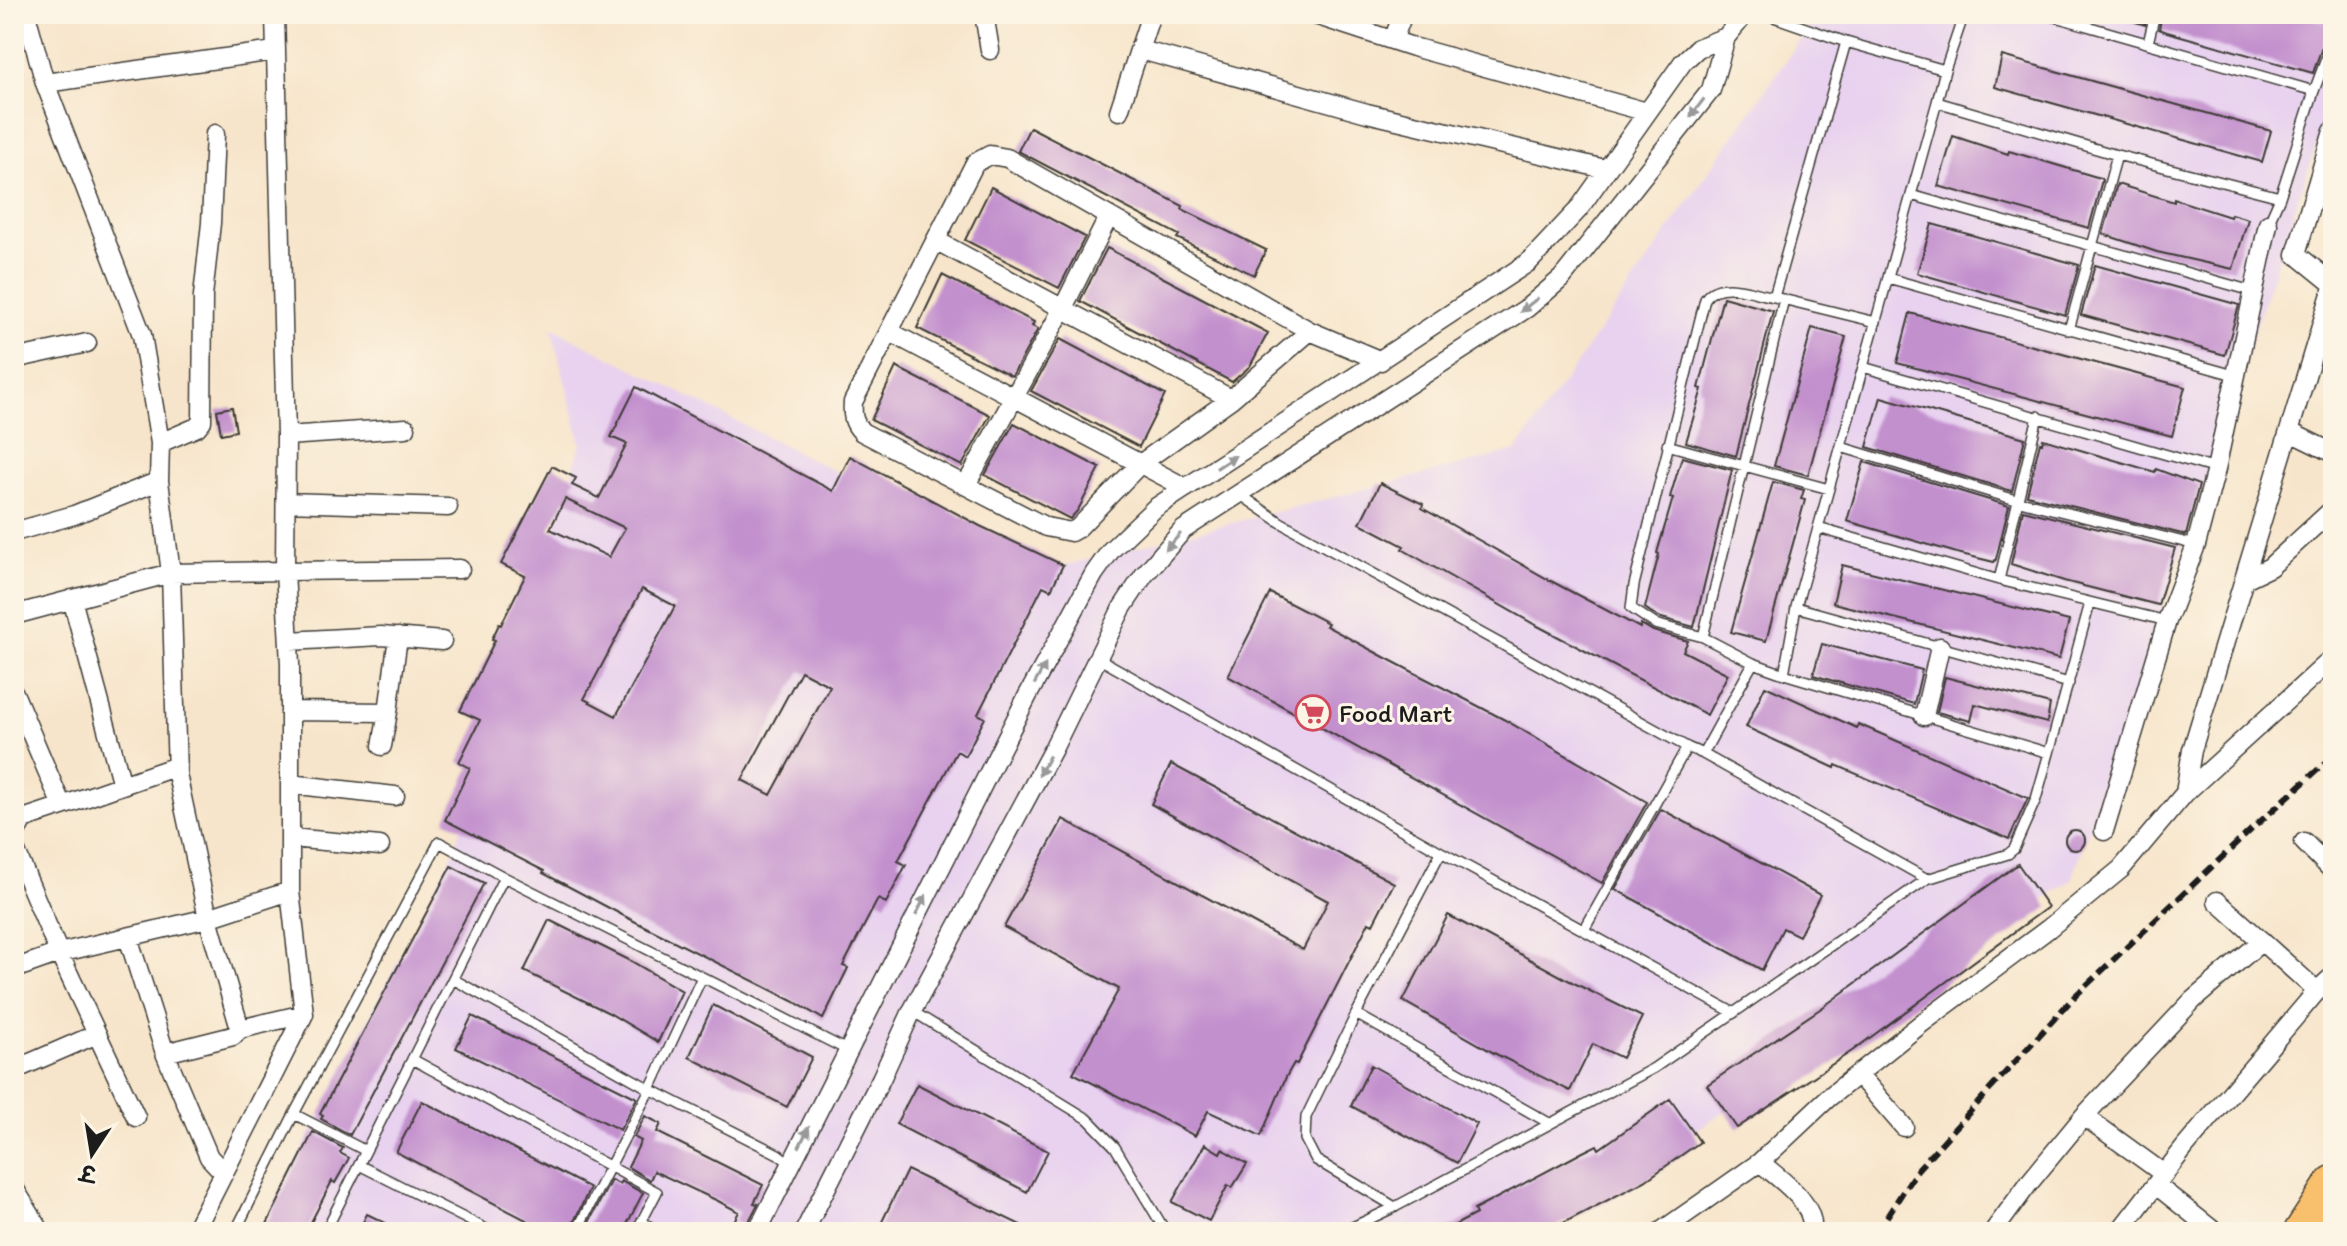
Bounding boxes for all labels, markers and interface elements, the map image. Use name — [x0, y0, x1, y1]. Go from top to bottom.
one-way arrow — [1690, 98, 1706, 118]
one-way arrow — [1519, 297, 1539, 313]
one-way arrow — [1215, 455, 1237, 470]
one-way arrow — [1165, 532, 1183, 551]
one-way arrow — [1033, 662, 1047, 685]
supermarket icon: Food Mart — [1294, 694, 1332, 732]
place label: Food Mart — [1339, 697, 1453, 729]
one-way arrow — [1037, 754, 1050, 777]
one-way arrow — [914, 894, 928, 917]
north arrow — [52, 1114, 132, 1194]
one-way arrow — [797, 1126, 811, 1149]
text: उ — [76, 1158, 100, 1188]

